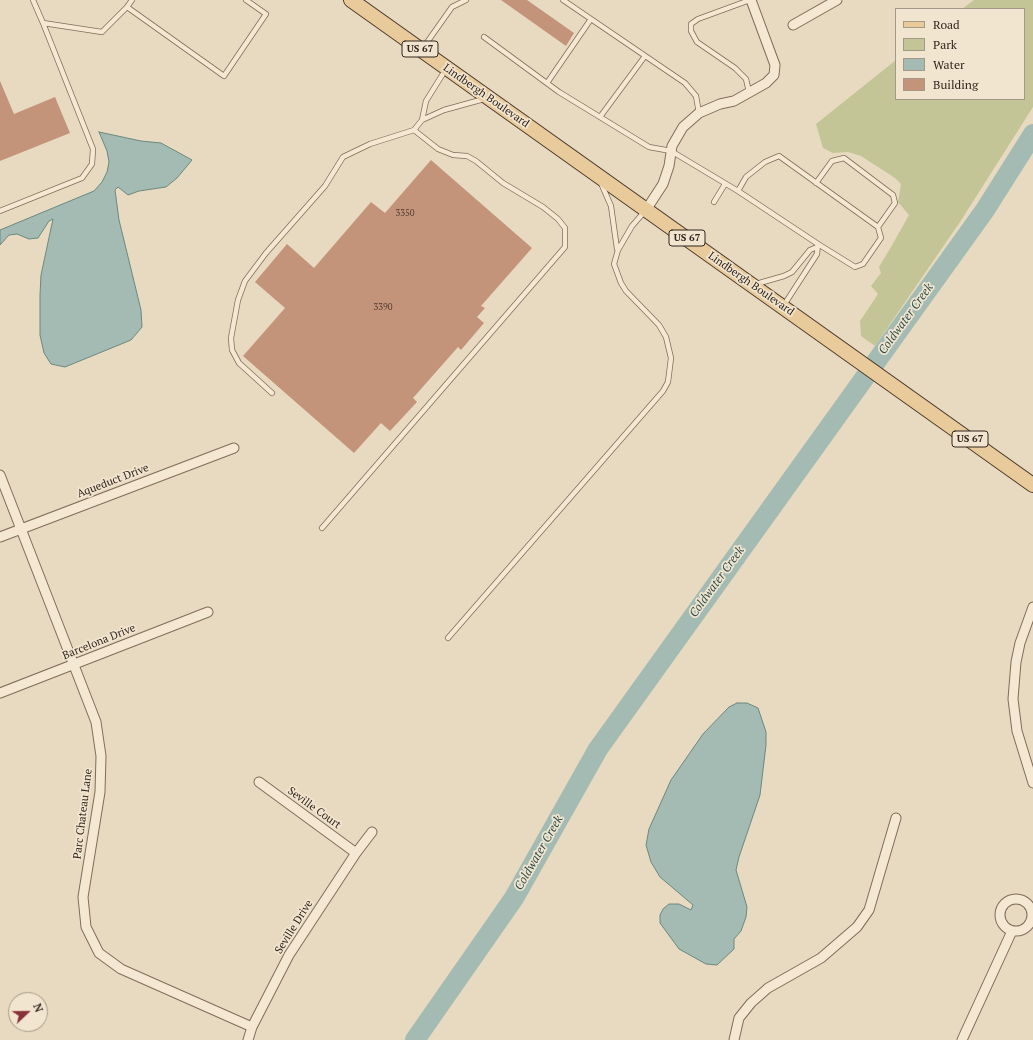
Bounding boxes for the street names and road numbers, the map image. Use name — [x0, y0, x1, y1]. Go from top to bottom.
road number: US 67 — [402, 41, 438, 57]
street label: Lindbergh Boulevard — [440, 61, 532, 131]
road number: US 67 — [669, 230, 705, 246]
street label: Lindbergh Boulevard — [705, 249, 797, 319]
road number: US 67 — [952, 431, 988, 447]
street label: Aqueduct Drive — [75, 461, 151, 501]
street label: Barcelona Drive — [61, 621, 137, 663]
street label: Parc Chateau Lane — [71, 768, 95, 860]
street label: Seville Court — [285, 784, 343, 832]
street label: Seville Drive — [272, 898, 316, 956]

